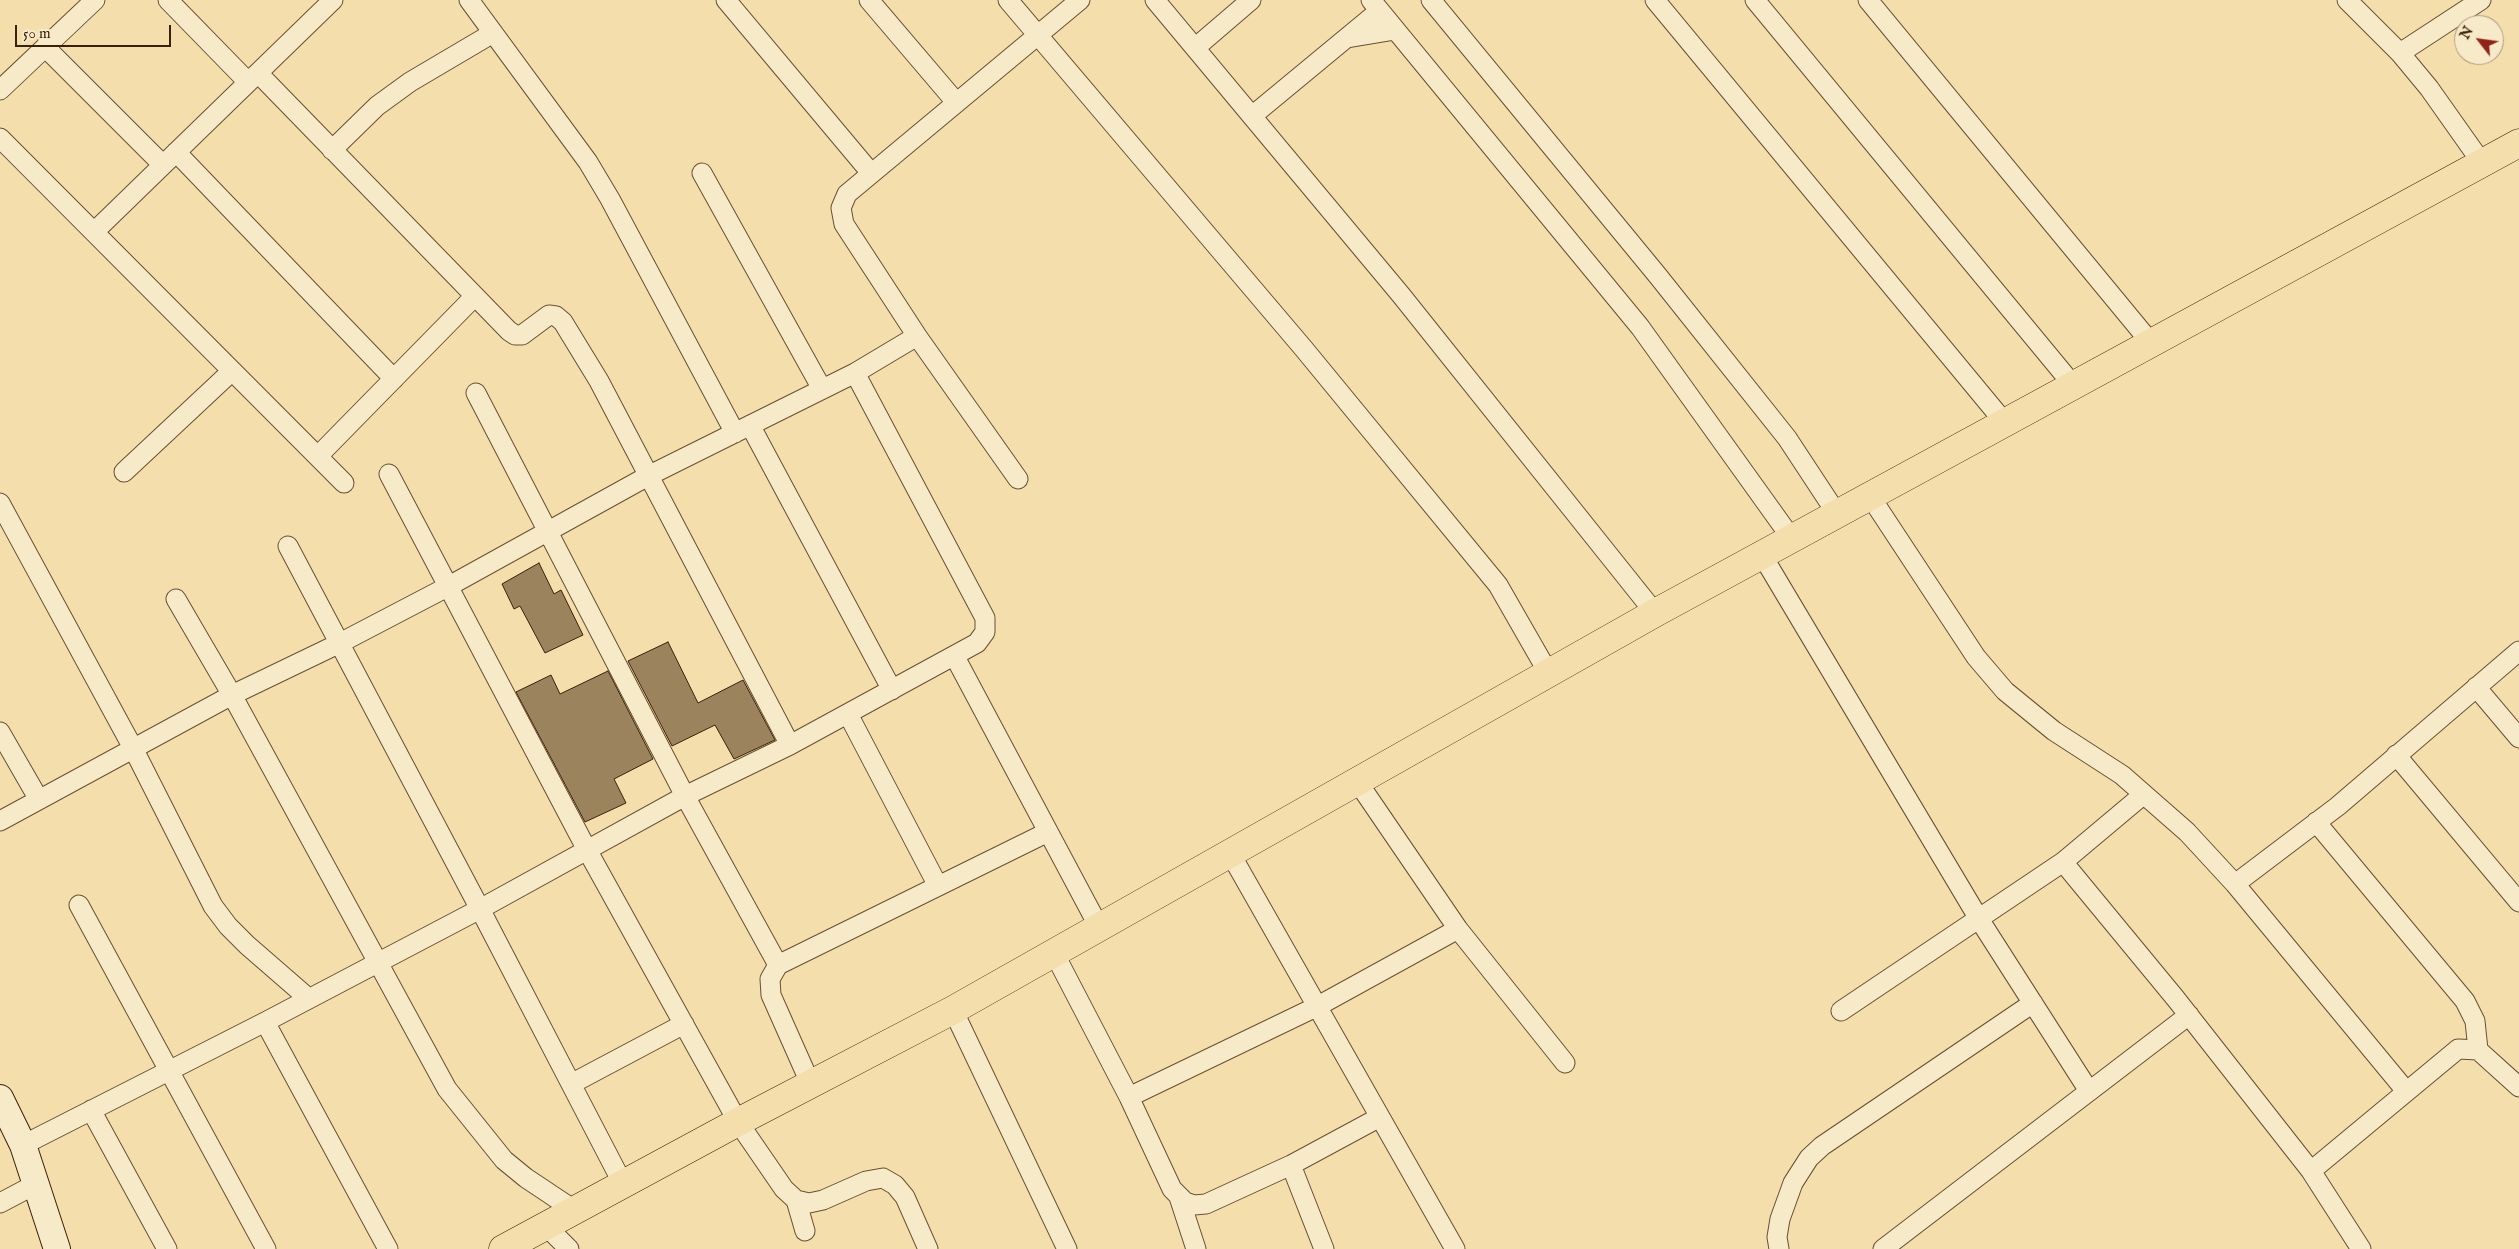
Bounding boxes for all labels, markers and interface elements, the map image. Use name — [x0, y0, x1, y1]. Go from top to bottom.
scale bar — [18, 15, 174, 47]
north arrow — [2454, 15, 2504, 65]
text: N — [2456, 23, 2478, 43]
text: 50 m — [23, 24, 51, 43]

